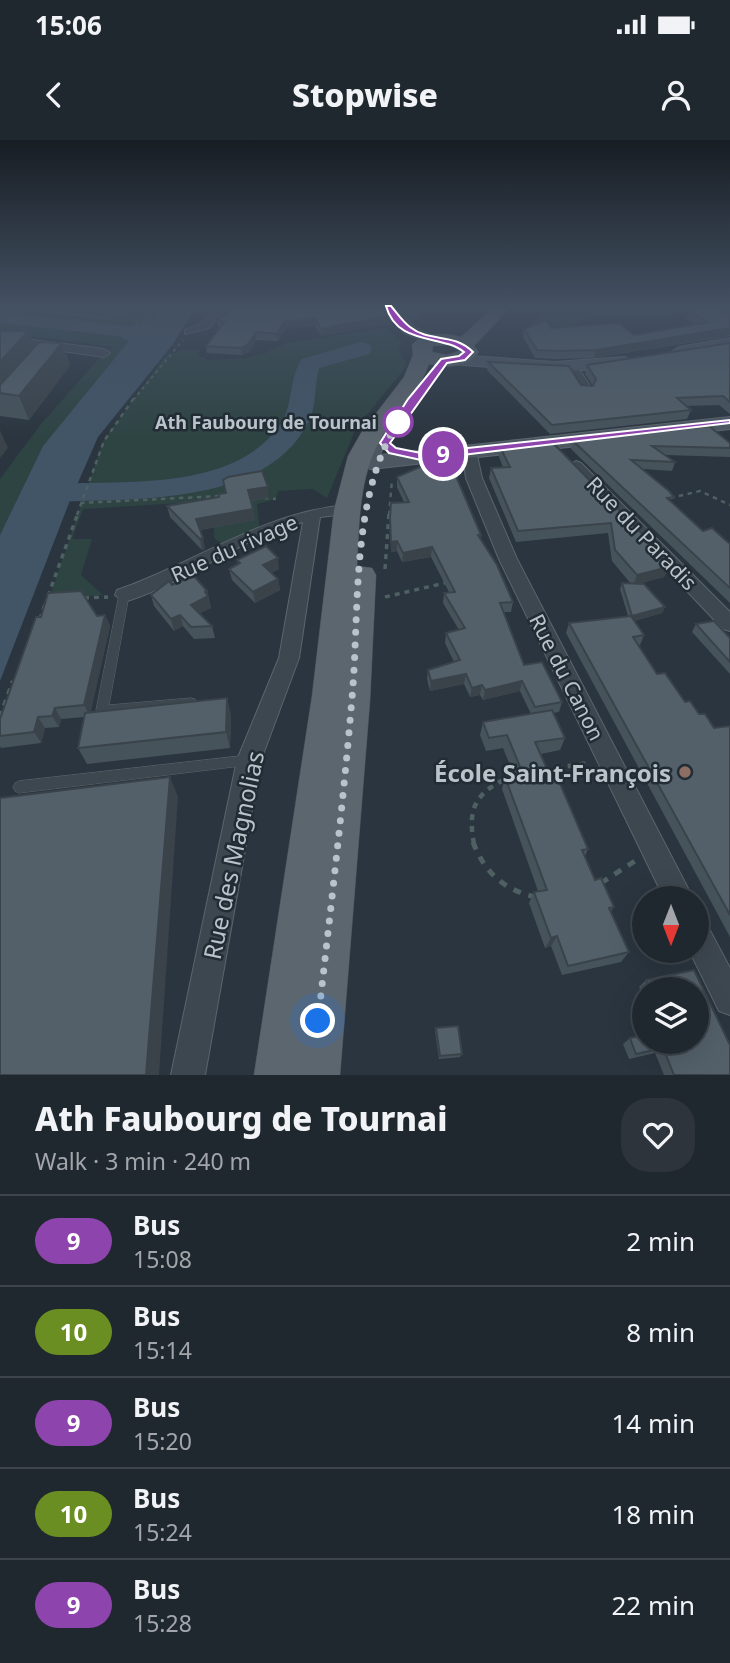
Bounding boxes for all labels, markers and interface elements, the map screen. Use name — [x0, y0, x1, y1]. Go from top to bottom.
text: 15:06 — [35, 7, 102, 43]
text: Stopwise — [292, 73, 438, 116]
icon: back — [35, 76, 73, 114]
icon: person — [657, 76, 695, 114]
marker: Ath Faubourg de Tournai — [383, 407, 413, 437]
place label: Ath Faubourg de Tournai — [155, 410, 377, 434]
line badge: 9 — [420, 431, 466, 477]
text: 9 — [436, 437, 450, 470]
street label: Rue du Paradis — [581, 470, 703, 596]
street label: Rue du rivage — [166, 508, 302, 588]
street label: Rue du Canon — [523, 609, 611, 745]
street label: Rue des Magnolias — [195, 748, 271, 962]
place label: École Saint-François — [434, 756, 671, 789]
marker: École Saint-François — [677, 764, 693, 780]
north arrow — [632, 886, 709, 962]
map controls — [632, 886, 709, 1054]
button: layers — [632, 977, 709, 1054]
your location — [300, 1003, 335, 1038]
text: Ath Faubourg de Tournai — [35, 1096, 448, 1141]
button: heart — [621, 1098, 695, 1172]
text: Walk · 3 min · 240 m — [35, 1145, 251, 1177]
text: Bus — [133, 1207, 180, 1243]
text: 2 min — [626, 1223, 695, 1259]
text: 9 — [67, 1224, 80, 1257]
text: 15:08 — [133, 1243, 192, 1275]
text: Bus — [133, 1298, 180, 1334]
text: 8 min — [626, 1314, 695, 1350]
text: 10 — [60, 1315, 87, 1348]
text: 15:14 — [133, 1334, 192, 1366]
text: Bus — [133, 1389, 180, 1425]
text: 14 min — [611, 1405, 695, 1441]
text: 9 — [67, 1406, 80, 1439]
text: 15:20 — [133, 1425, 192, 1457]
text: Bus — [133, 1480, 180, 1516]
text: 18 min — [611, 1496, 695, 1532]
text: 10 — [60, 1497, 87, 1530]
text: 15:24 — [133, 1516, 192, 1548]
text: Bus — [133, 1571, 180, 1607]
text: 22 min — [611, 1587, 695, 1623]
text: 9 — [67, 1588, 80, 1621]
text: 15:28 — [133, 1607, 192, 1639]

